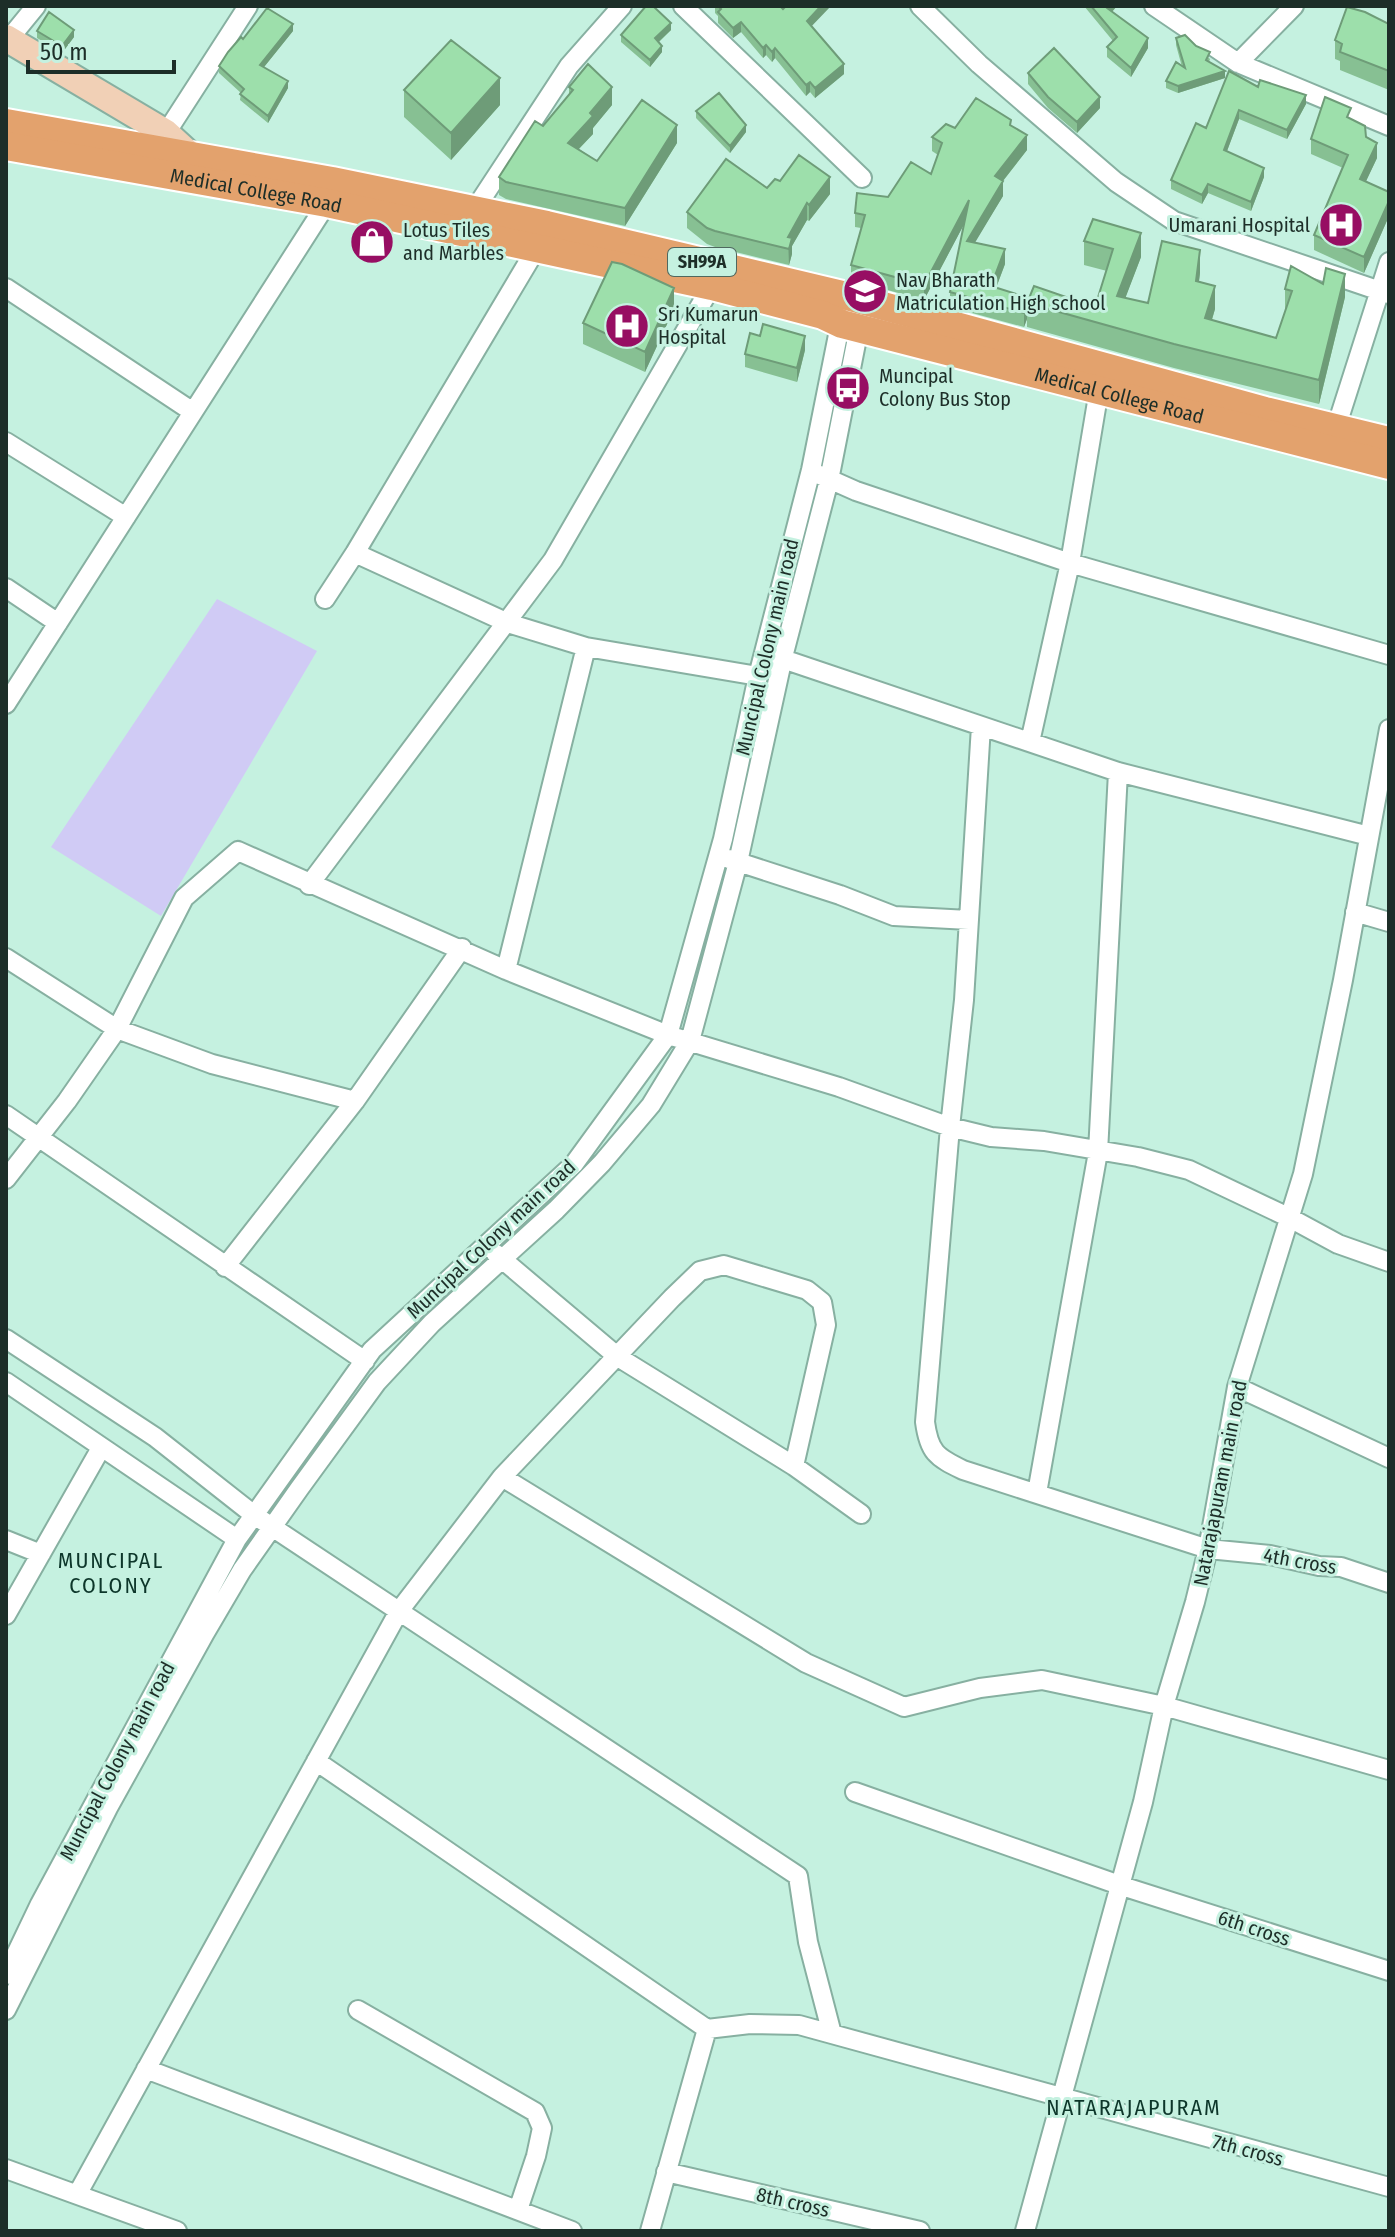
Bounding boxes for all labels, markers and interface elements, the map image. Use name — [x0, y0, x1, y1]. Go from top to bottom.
scale bar — [28, 24, 174, 74]
text: 50 m — [40, 38, 88, 66]
street label: Medical College Road — [168, 163, 344, 218]
hospital icon: Umarani Hospital — [1317, 201, 1365, 249]
place label: Umarani Hospital — [1168, 213, 1310, 237]
shop icon: Lotus Tiles and Marbles — [348, 218, 396, 266]
place label: Lotus Tiles and Marbles — [403, 218, 504, 265]
road number: SH99A — [668, 248, 736, 276]
school or university icon: Nav Bharath Matriculation High school — [841, 267, 889, 315]
place label: Nav Bharath Matriculation High school — [896, 268, 1106, 315]
hospital icon: Sri Kumarun Hospital — [603, 302, 651, 350]
place label: Sri Kumarun Hospital — [658, 302, 759, 349]
street label: Medical College Road — [1032, 362, 1206, 429]
bus stop icon: Muncipal Colony Bus Stop — [824, 364, 872, 412]
place label: Muncipal Colony Bus Stop — [879, 364, 1011, 411]
street label: Muncipal Colony main road — [730, 536, 804, 758]
street label: Muncipal Colony main road — [402, 1155, 580, 1323]
street label: Natarajapuram main road — [1188, 1378, 1252, 1588]
street label: 4th cross — [1262, 1543, 1338, 1579]
district label: MUNCIPAL COLONY — [58, 1547, 164, 1599]
street label: Muncipal Colony main road — [54, 1658, 180, 1864]
street label: 6th cross — [1215, 1905, 1293, 1951]
district label: NATARAJAPURAM — [1046, 2094, 1222, 2121]
street label: 7th cross — [1210, 2129, 1286, 2171]
street label: 8th cross — [754, 2182, 832, 2222]

